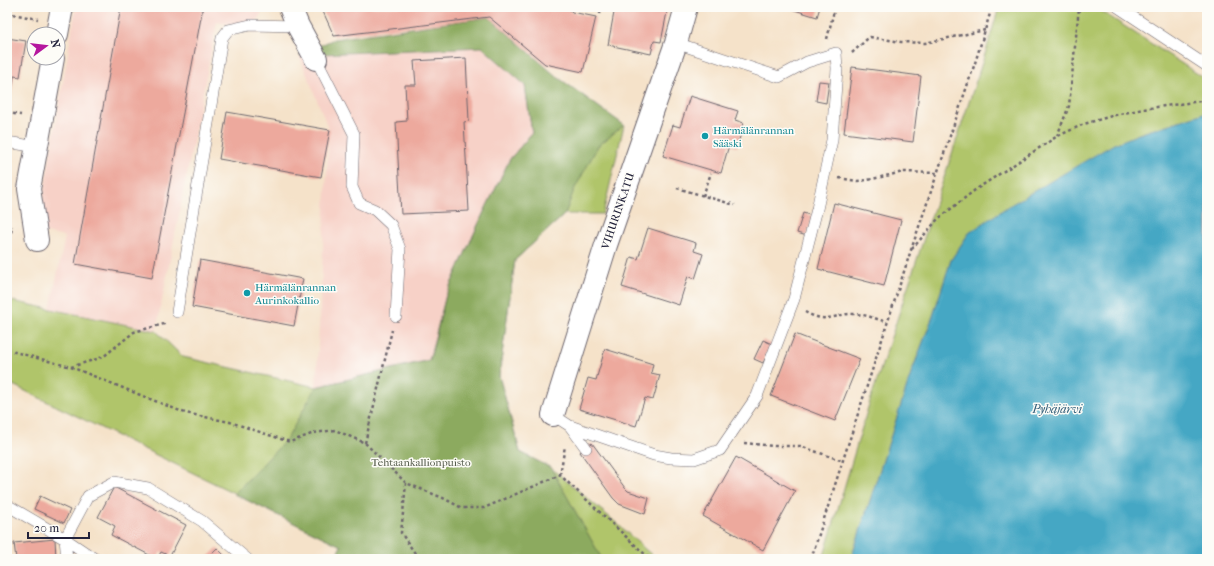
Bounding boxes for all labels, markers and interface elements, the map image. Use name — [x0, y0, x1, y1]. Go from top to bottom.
north arrow — [26, 26, 66, 66]
text: N — [48, 38, 63, 50]
place label: Härmälänrannan Sääski — [713, 124, 795, 150]
marker: Härmälänrannan Sääski — [700, 131, 710, 141]
street label: VIHURINKATU — [598, 171, 637, 252]
place label: Härmälänrannan Aurinkokallio — [254, 281, 337, 307]
marker: Härmälänrannan Aurinkokallio — [242, 288, 252, 298]
water label: Pyhäjärvi — [1031, 402, 1083, 416]
park label: Tehtaankallionpuisto — [371, 456, 471, 469]
scale bar — [28, 514, 89, 540]
text: 20 m — [34, 521, 59, 535]

